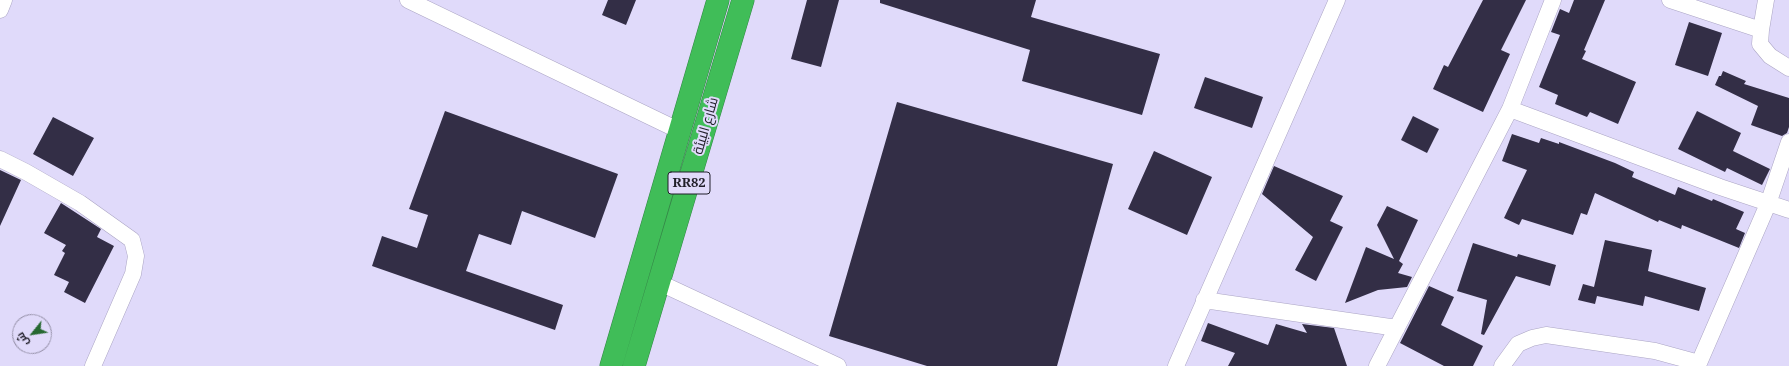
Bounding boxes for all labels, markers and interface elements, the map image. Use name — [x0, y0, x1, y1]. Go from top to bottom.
street label: شارع البيئة — [690, 95, 722, 157]
road number: RR82 — [668, 172, 710, 194]
north arrow — [12, 314, 52, 354]
text: ش — [12, 330, 32, 350]

